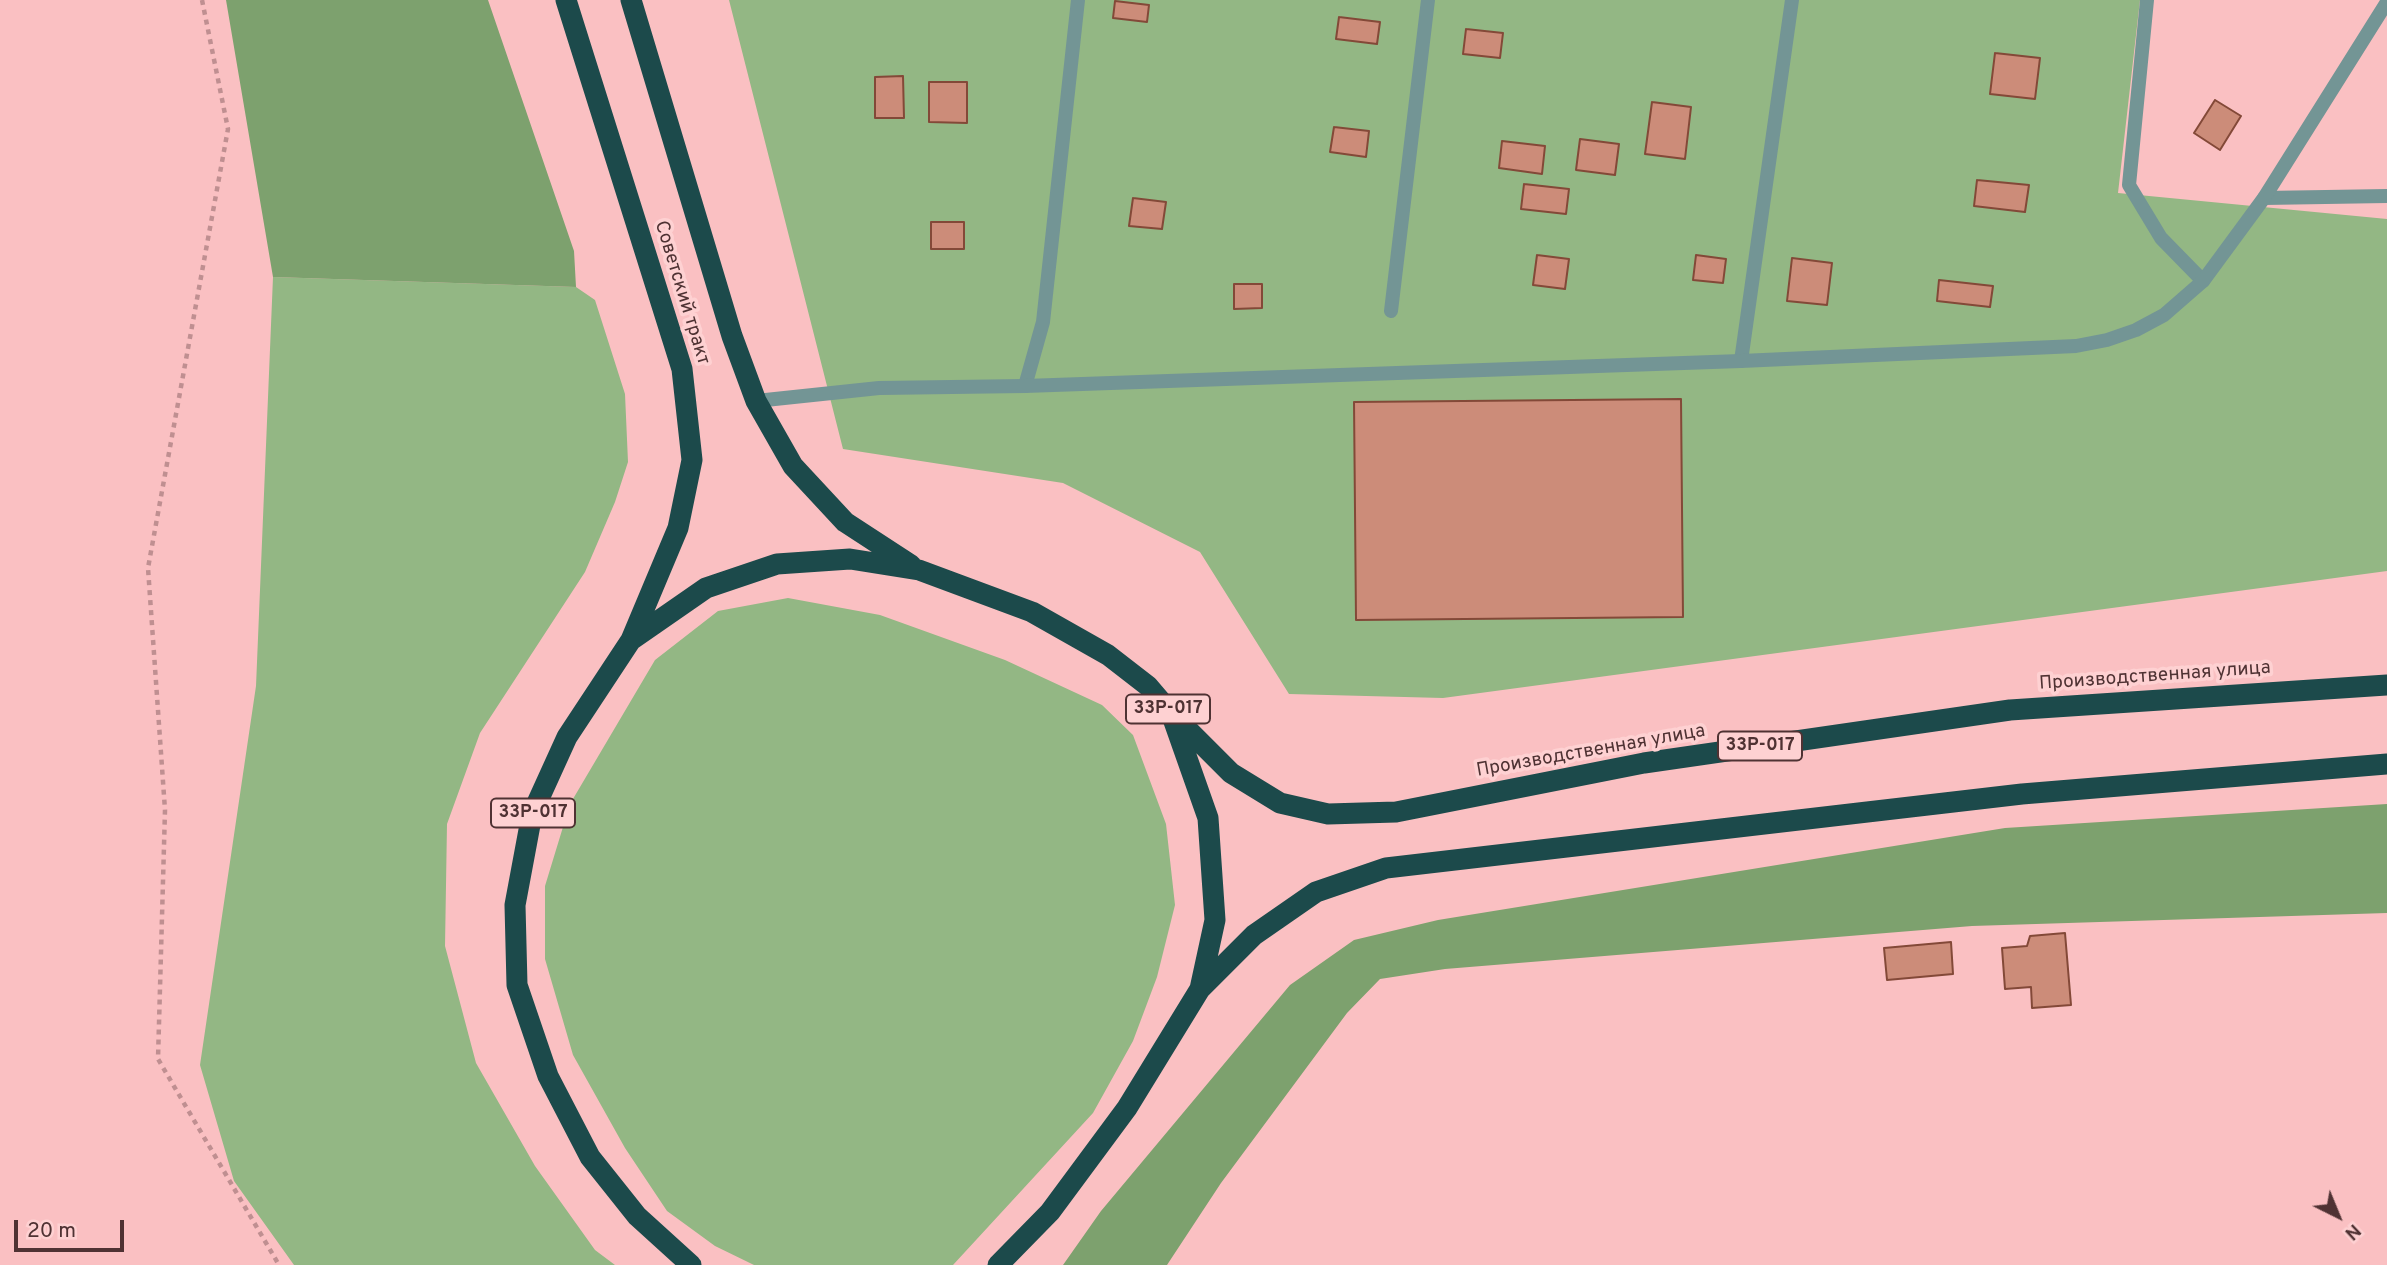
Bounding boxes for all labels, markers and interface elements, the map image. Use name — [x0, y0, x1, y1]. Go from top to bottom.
street label: Советский тракт — [648, 218, 714, 368]
street label: Производственная улица — [2039, 658, 2271, 696]
road number: 33Р-017 — [1126, 694, 1210, 724]
street label: Производственная улица — [1475, 721, 1707, 783]
road number: 33Р-017 — [1718, 732, 1802, 760]
road number: 33Р-017 — [491, 798, 575, 828]
north arrow — [2303, 1181, 2373, 1251]
scale bar — [18, 1206, 128, 1250]
text: 20 m — [27, 1218, 76, 1245]
text: N — [2339, 1218, 2365, 1245]

